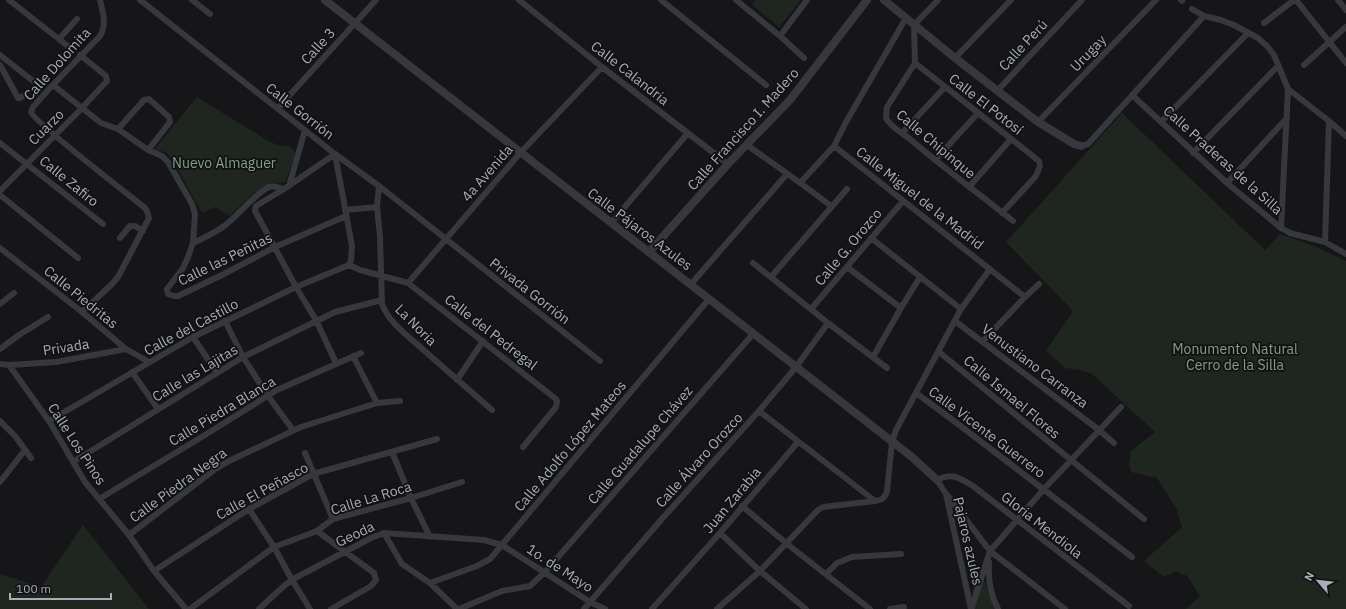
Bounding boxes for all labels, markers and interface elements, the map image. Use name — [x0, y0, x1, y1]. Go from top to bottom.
street label: Calle Perú — [995, 16, 1051, 74]
street label: Calle Dolomita — [20, 24, 95, 104]
street label: Calle 3 — [297, 24, 339, 68]
street label: Urugay — [1066, 31, 1110, 75]
street label: Calle Calandria — [587, 37, 673, 109]
street label: Calle Francisco I. Madero — [683, 64, 803, 194]
street label: Calle El Potosí — [945, 69, 1027, 139]
street label: Calle Gorrión — [262, 79, 338, 143]
street label: Calle Praderas de la Silla — [1160, 102, 1287, 219]
street label: Cuarzo — [24, 105, 68, 149]
street label: Calle Chipinque — [893, 106, 980, 183]
street label: 4a Avenida — [457, 141, 517, 205]
street label: Calle Miguel de la Madrid — [853, 143, 987, 253]
street label: Calle Zafiro — [36, 152, 102, 210]
park label: Nuevo Almaguer — [172, 154, 276, 172]
street label: Calle Pájaros Azules — [584, 184, 696, 274]
street label: Calle G. Orozco — [810, 205, 886, 289]
street label: Calle las Peñitas — [175, 228, 275, 290]
street label: Privada Gorrión — [486, 254, 574, 328]
street label: Calle Piedritas — [40, 262, 122, 333]
street label: Calle del Pedregal — [441, 290, 541, 374]
street label: Calle del Castillo — [141, 294, 241, 359]
street label: La Noria — [391, 300, 441, 350]
street label: Venustiano Carranza — [978, 320, 1092, 412]
street label: Privada — [41, 334, 91, 360]
street label: Calle las Lajitas — [149, 340, 241, 406]
park label: Monumento Natural Cerro de la Silla — [1172, 340, 1298, 374]
street label: Calle Ismael Flores — [960, 351, 1064, 443]
street label: Calle Piedra Blanca — [165, 372, 279, 450]
street label: Calle Adolfo López Mateos — [510, 377, 630, 515]
street label: Calle Guadalupe Chávez — [584, 382, 697, 508]
street label: Calle Vicente Guerrero — [925, 382, 1049, 482]
street label: Calle Los Pinos — [44, 400, 110, 489]
street label: Calle Álvaro Orozco — [651, 408, 747, 511]
street label: Calle Piedra Negra — [126, 443, 231, 526]
street label: Calle El Peñasco — [213, 458, 312, 524]
street label: Juan Zarabia — [699, 463, 765, 537]
street label: Calle La Roca — [328, 477, 414, 519]
street label: Gloria Mendiola — [998, 488, 1087, 563]
street label: Pajaros azules — [949, 495, 987, 587]
street label: Geoda — [333, 517, 378, 551]
street label: 1o. de Mayo — [523, 540, 597, 596]
north arrow — [1298, 561, 1338, 601]
text: N — [1301, 569, 1317, 583]
scale bar — [10, 575, 111, 601]
text: 100 m — [16, 581, 51, 596]

